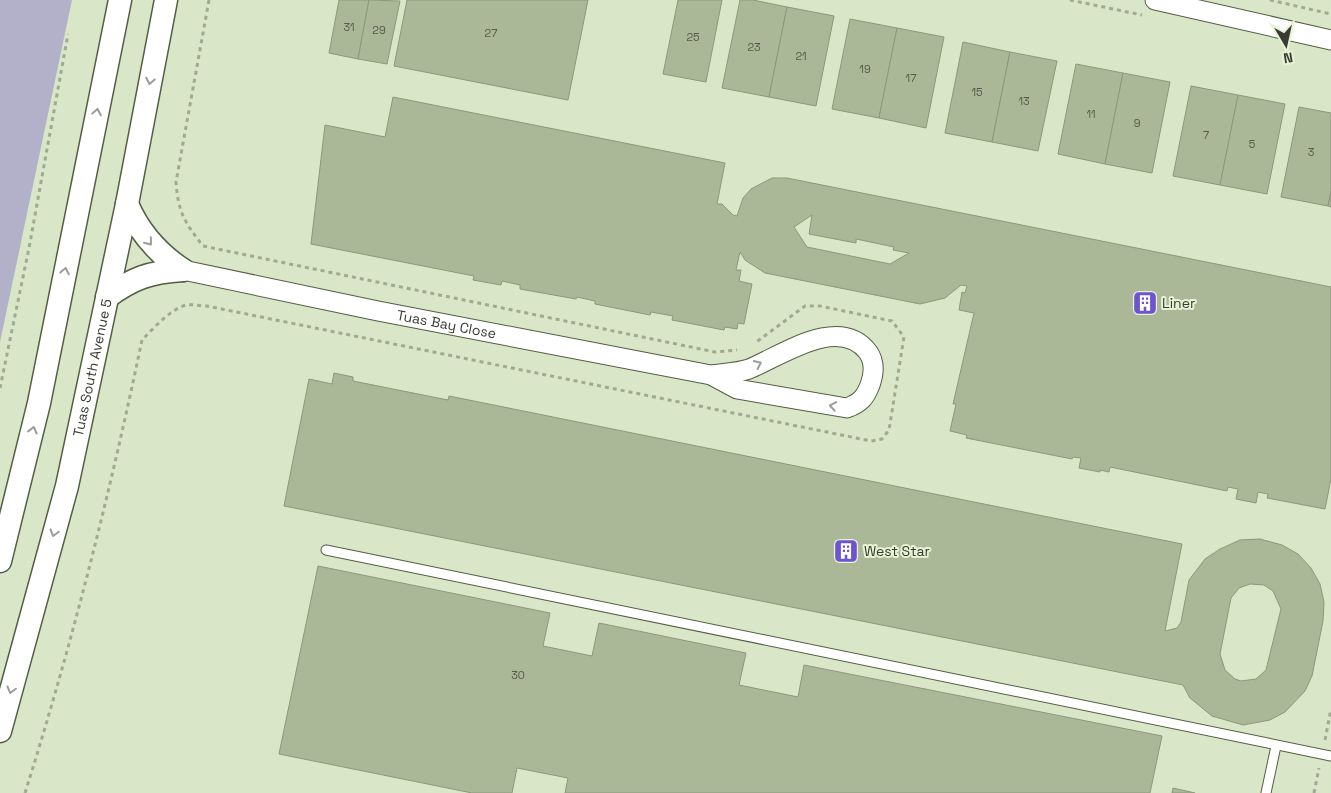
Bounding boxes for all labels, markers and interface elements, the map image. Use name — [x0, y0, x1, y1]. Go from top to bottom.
house number: 31 — [343, 20, 355, 34]
north arrow — [1261, 20, 1311, 70]
house number: 29 — [372, 23, 386, 37]
house number: 27 — [485, 26, 497, 40]
house number: 25 — [686, 30, 700, 44]
house number: 23 — [747, 40, 761, 54]
text: N — [1282, 48, 1294, 67]
house number: 21 — [795, 49, 807, 63]
house number: 19 — [859, 62, 871, 76]
house number: 17 — [906, 71, 916, 85]
one-way arrow — [145, 77, 156, 86]
house number: 15 — [971, 85, 983, 99]
house number: 13 — [1018, 94, 1030, 108]
house number: 11 — [1086, 107, 1096, 121]
one-way arrow — [91, 108, 102, 116]
house number: 9 — [1134, 116, 1141, 130]
house number: 7 — [1203, 128, 1209, 142]
house number: 5 — [1249, 137, 1256, 151]
house number: 3 — [1308, 145, 1315, 159]
one-way arrow — [144, 236, 153, 245]
one-way arrow — [59, 267, 70, 276]
building icon: Liner — [1132, 290, 1158, 316]
place label: Liner — [1162, 294, 1195, 312]
street label: Tuas South Avenue 5 — [69, 297, 116, 438]
street label: Tuas Bay Close — [395, 306, 498, 343]
one-way arrow — [753, 360, 762, 370]
one-way arrow — [829, 401, 838, 411]
one-way arrow — [27, 427, 37, 435]
one-way arrow — [49, 529, 60, 538]
building icon: West Star — [833, 538, 859, 564]
place label: West Star — [864, 542, 930, 560]
house number: 30 — [511, 668, 525, 682]
one-way arrow — [6, 685, 17, 694]

